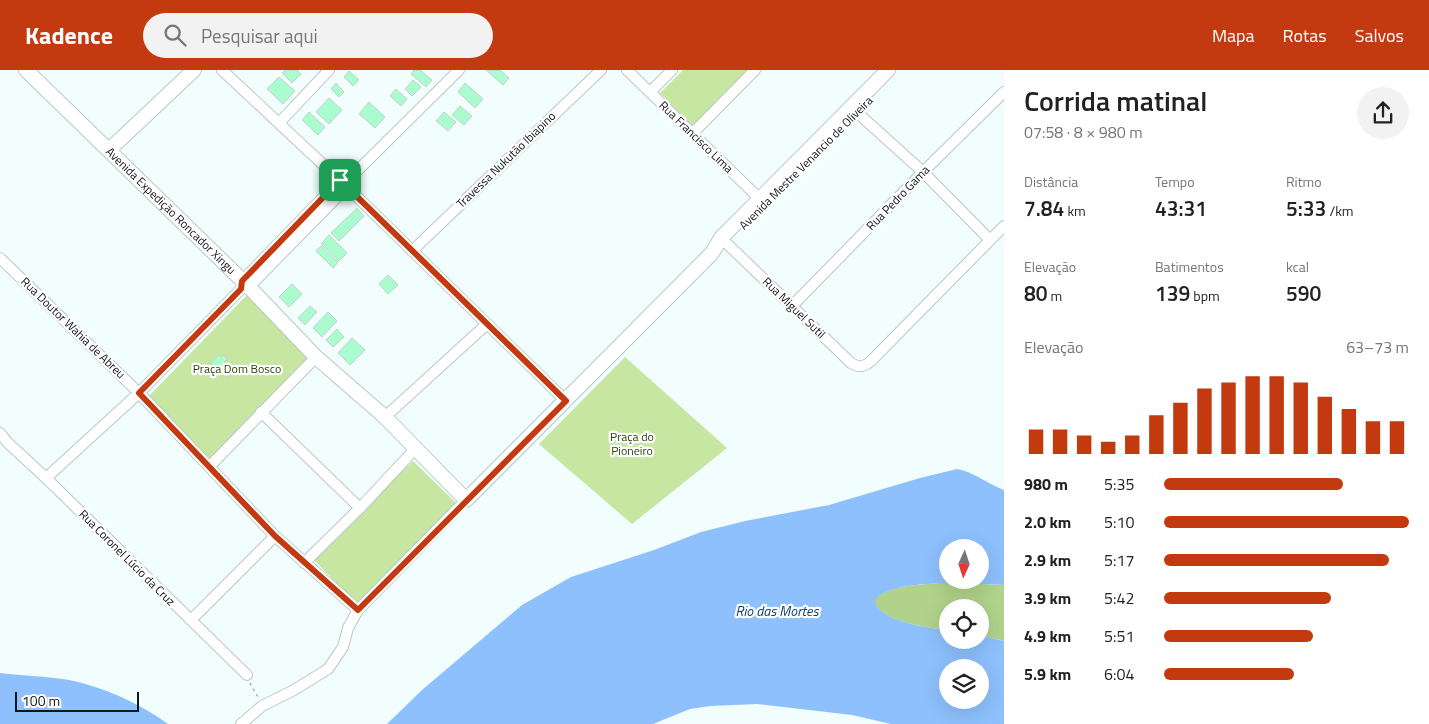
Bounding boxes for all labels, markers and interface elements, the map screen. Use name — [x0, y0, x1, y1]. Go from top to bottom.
search box — [143, 13, 493, 58]
text: Kadence — [25, 17, 113, 53]
icon: search — [161, 21, 189, 49]
text: Pesquisar aqui — [201, 21, 318, 50]
text: Mapa — [1212, 22, 1255, 49]
text: Rotas — [1283, 22, 1327, 49]
text: Salvos — [1355, 22, 1404, 49]
text: Corrida matinal — [1024, 79, 1207, 122]
button: share — [1357, 87, 1409, 139]
street label: Avenida Mestre Venancio de Oliveira — [734, 91, 877, 234]
street label: Rua Francisco Lima — [655, 96, 738, 177]
street label: Travessa Nukutão Ibiapino — [451, 107, 560, 212]
text: 07:58 · 8 × 980 m — [1024, 120, 1143, 144]
street label: Avenida Expedição Roncador Xingu — [102, 142, 241, 279]
pin — [319, 159, 361, 201]
street label: Rua Pedro Gama — [862, 161, 934, 235]
icon: arrive — [326, 166, 354, 194]
text: Distância — [1024, 171, 1078, 192]
text: Tempo — [1155, 171, 1195, 192]
text: Ritmo — [1286, 171, 1322, 192]
text: 7.84 — [1024, 192, 1064, 224]
text: 43:31 — [1155, 192, 1207, 224]
text: 5:33 — [1286, 192, 1326, 224]
text: km — [1064, 200, 1086, 221]
text: /km — [1326, 200, 1354, 221]
text: Elevação — [1024, 256, 1076, 277]
text: Batimentos — [1155, 256, 1224, 277]
text: kcal — [1286, 256, 1309, 277]
street label: Rua Doutor Wahia de Abreu — [17, 272, 130, 383]
street label: Rua Miguel Sutil — [758, 272, 830, 343]
text: 80 — [1024, 277, 1048, 309]
text: 139 — [1155, 277, 1190, 309]
text: 590 — [1286, 277, 1321, 309]
text: m — [1048, 285, 1062, 306]
text: bpm — [1190, 285, 1220, 306]
text: Elevação — [1024, 335, 1084, 359]
text: 63–73 m — [1346, 335, 1409, 359]
park label: Praça Dom Bosco — [193, 359, 281, 378]
park label: Praça do Pioneiro — [610, 427, 654, 460]
text: 980 m — [1024, 472, 1068, 496]
text: 5:35 — [1104, 472, 1134, 496]
street label: Rua Coronel Lúcio da Cruz — [75, 505, 180, 610]
text: 2.0 km — [1024, 510, 1071, 534]
text: 5:10 — [1104, 510, 1134, 534]
north arrow — [939, 539, 989, 589]
map controls — [939, 539, 989, 709]
text: 2.9 km — [1024, 548, 1071, 572]
text: 5:17 — [1104, 548, 1134, 572]
text: 3.9 km — [1024, 586, 1071, 610]
text: 5:42 — [1104, 586, 1134, 610]
button: locate — [939, 599, 989, 649]
water label: Rio das Mortes — [736, 600, 819, 621]
text: 4.9 km — [1024, 624, 1071, 648]
text: 5:51 — [1104, 624, 1134, 648]
button: layers — [939, 659, 989, 709]
text: 5.9 km — [1024, 662, 1071, 686]
text: 6:04 — [1104, 662, 1134, 686]
scale bar — [15, 689, 139, 712]
text: 100 m — [22, 690, 60, 711]

